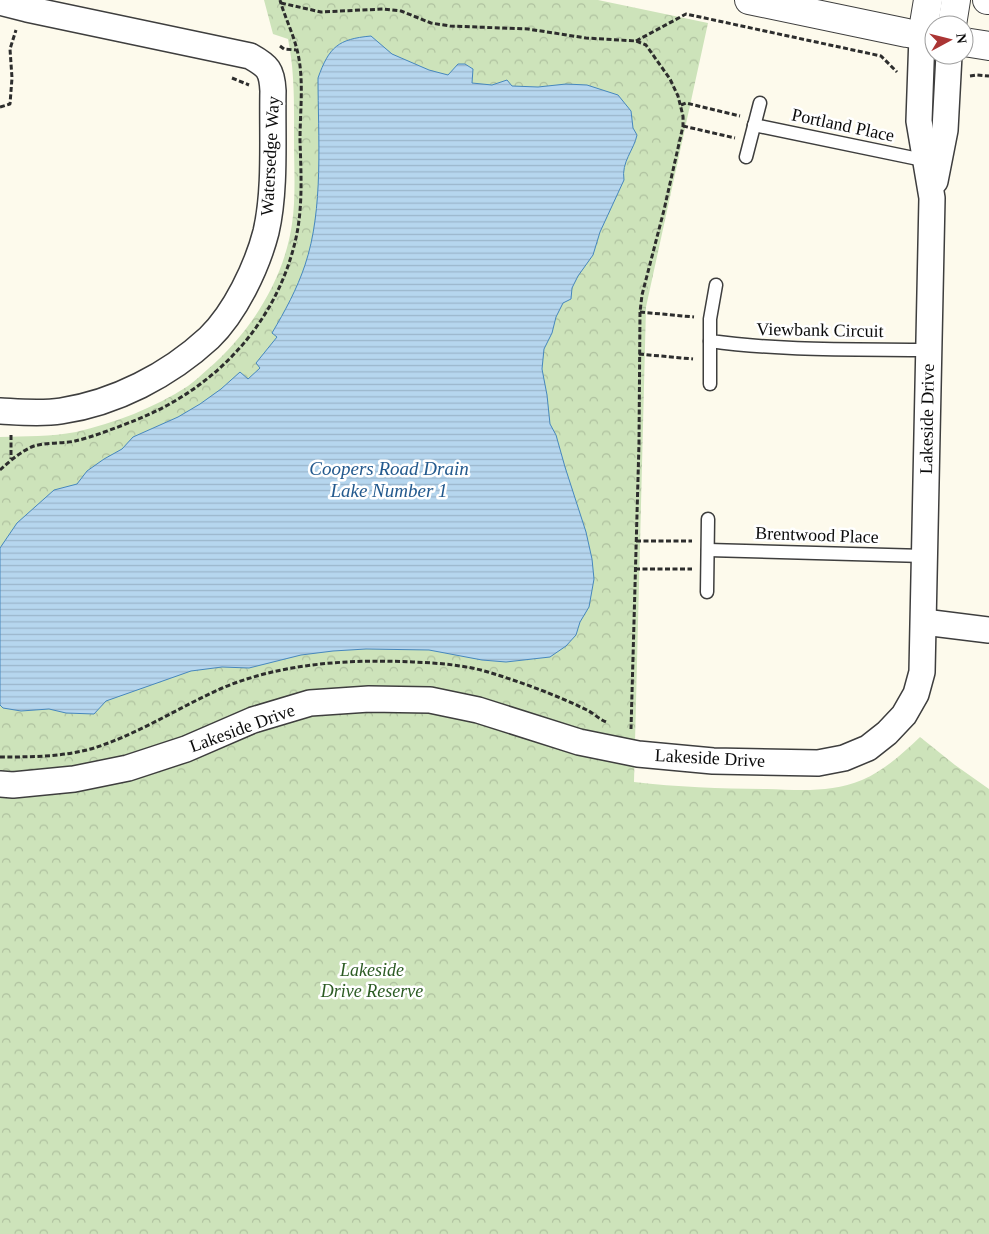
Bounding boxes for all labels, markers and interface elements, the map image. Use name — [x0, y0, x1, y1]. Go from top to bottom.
north arrow — [924, 15, 974, 65]
text: N — [953, 33, 969, 44]
street label: Watersedge Way — [257, 95, 283, 217]
street label: Portland Place — [790, 104, 896, 146]
street label: Viewbank Circuit — [756, 319, 884, 341]
street label: Lakeside Drive — [916, 364, 938, 474]
water label: Coopers Road Drain Lake Number 1 — [309, 458, 469, 501]
street label: Brentwood Place — [755, 523, 879, 547]
street label: Lakeside Drive — [187, 700, 297, 756]
street label: Lakeside Drive — [654, 745, 766, 771]
park label: Lakeside Drive Reserve — [320, 960, 423, 1001]

